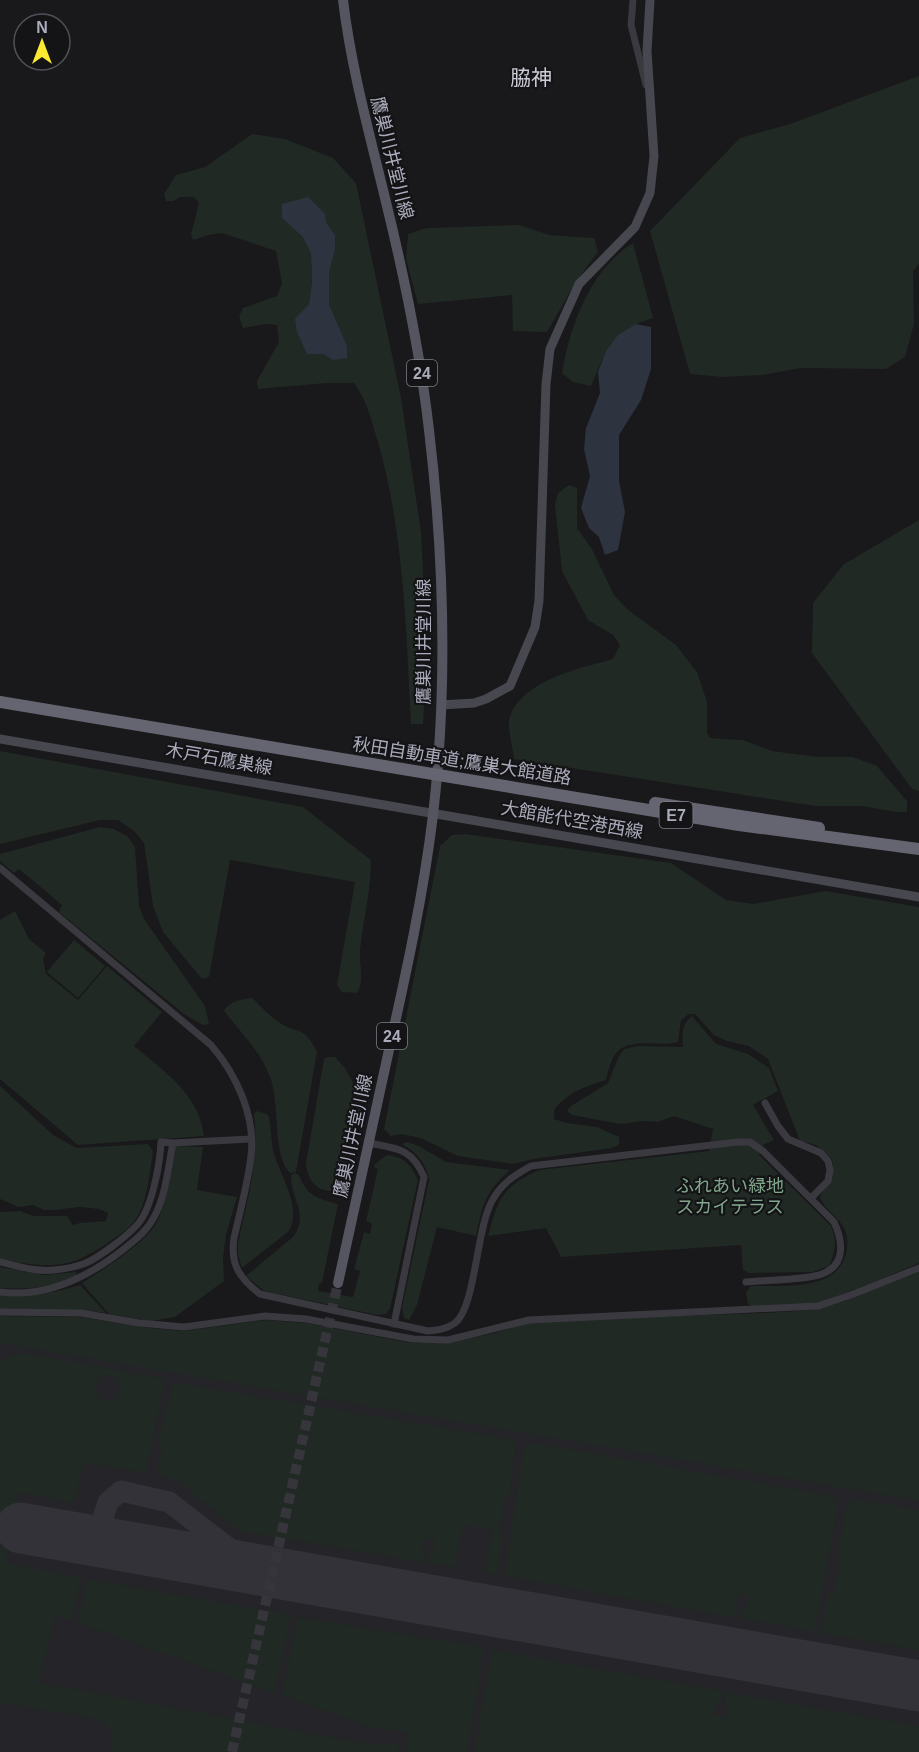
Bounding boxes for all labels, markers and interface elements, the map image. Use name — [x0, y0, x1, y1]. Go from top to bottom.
north arrow — [12, 12, 72, 72]
text: N — [36, 19, 48, 36]
district label: 脇神 — [510, 66, 552, 89]
street label: 鷹巣川井堂川線 — [367, 94, 417, 222]
road number: 24 — [407, 360, 437, 386]
street label: 鷹巣川井堂川線 — [414, 579, 434, 705]
street label: 秋田自動車道;鷹巣大館道路 — [351, 734, 573, 788]
street label: 木戸石鷹巣線 — [164, 740, 274, 778]
street label: 大館能代空港西線 — [499, 798, 645, 842]
road number: E7 — [660, 802, 692, 828]
road number: 24 — [377, 1023, 407, 1049]
street label: 鷹巣川井堂川線 — [330, 1072, 376, 1200]
park label: ふれあい緑地 スカイテラス — [676, 1176, 784, 1217]

